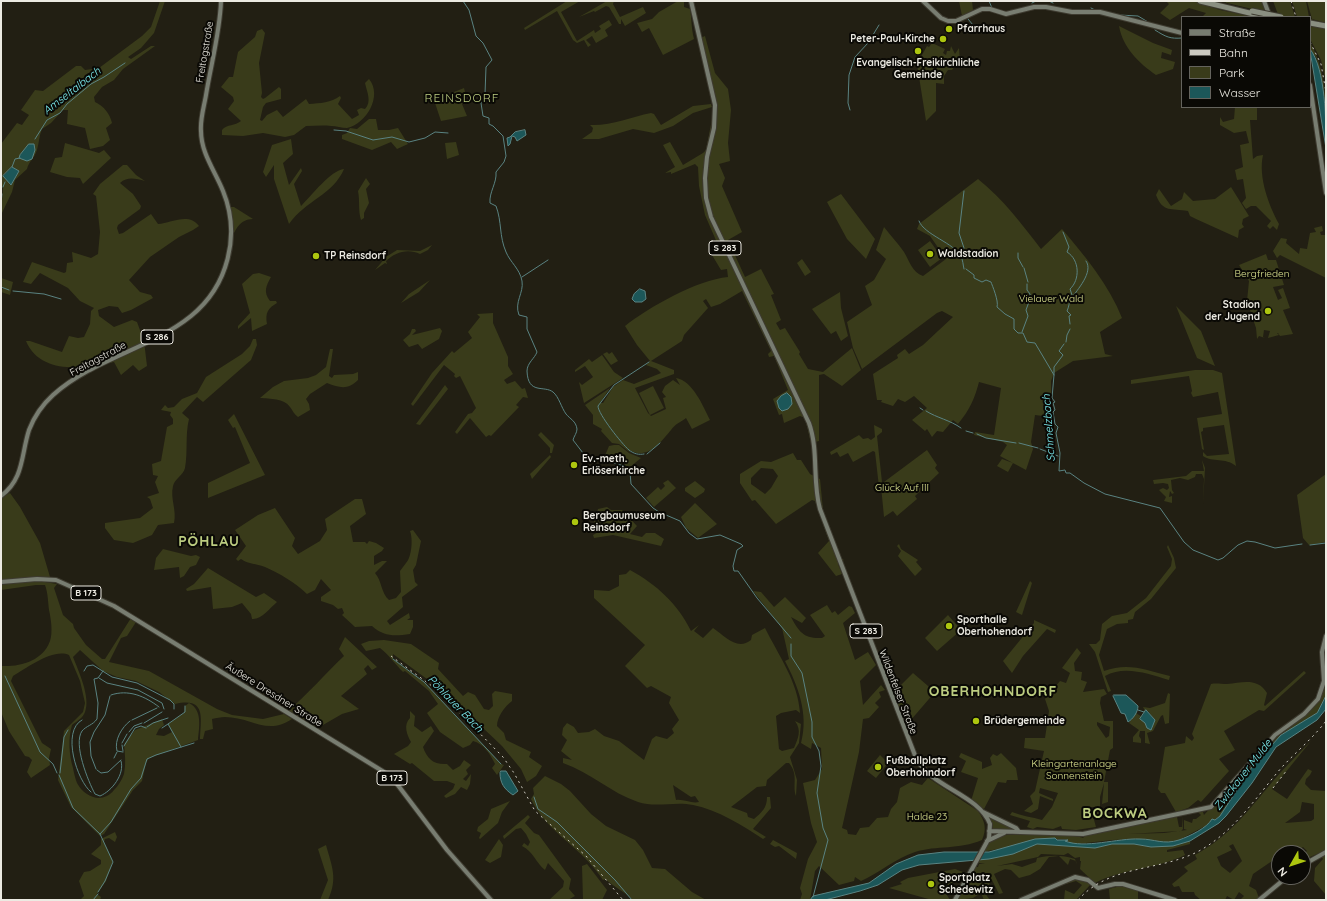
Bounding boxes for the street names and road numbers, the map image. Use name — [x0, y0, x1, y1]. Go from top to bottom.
street label: Freitagstraße — [194, 20, 216, 84]
road number: S 283 — [709, 241, 741, 255]
road number: S 286 — [141, 330, 173, 344]
street label: Freitagstraße — [68, 339, 128, 379]
road number: B 173 — [71, 586, 101, 600]
road number: S 283 — [850, 624, 882, 638]
street label: Wildenfelser Straße — [876, 648, 920, 736]
street label: Äußere Dresdner Straße — [223, 660, 325, 730]
road number: B 173 — [377, 771, 407, 785]

